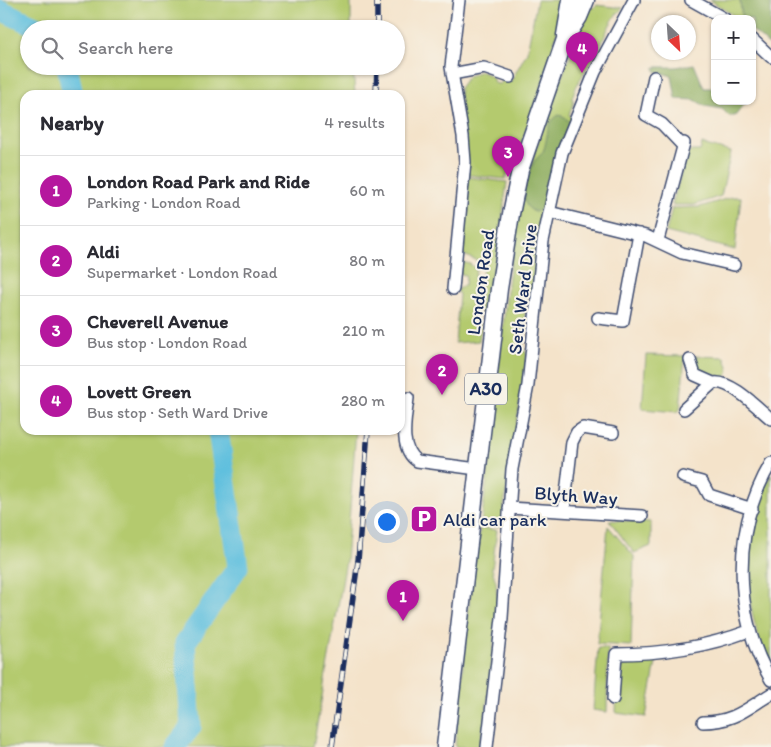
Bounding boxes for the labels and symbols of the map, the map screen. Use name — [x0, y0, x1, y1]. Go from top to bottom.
north arrow — [651, 15, 696, 60]
pin: 4 — [566, 32, 598, 73]
pin: 3 — [492, 136, 524, 177]
street label: Seth Ward Drive — [503, 223, 542, 356]
street label: London Road — [462, 227, 499, 336]
pin: 2 — [426, 354, 458, 395]
road number: A30 — [465, 374, 507, 404]
street label: Blyth Way — [534, 481, 618, 510]
parking icon: Aldi car park — [409, 504, 439, 534]
place label: Aldi car park — [443, 508, 547, 531]
your location — [374, 509, 400, 535]
pin: 1 — [387, 580, 419, 621]

